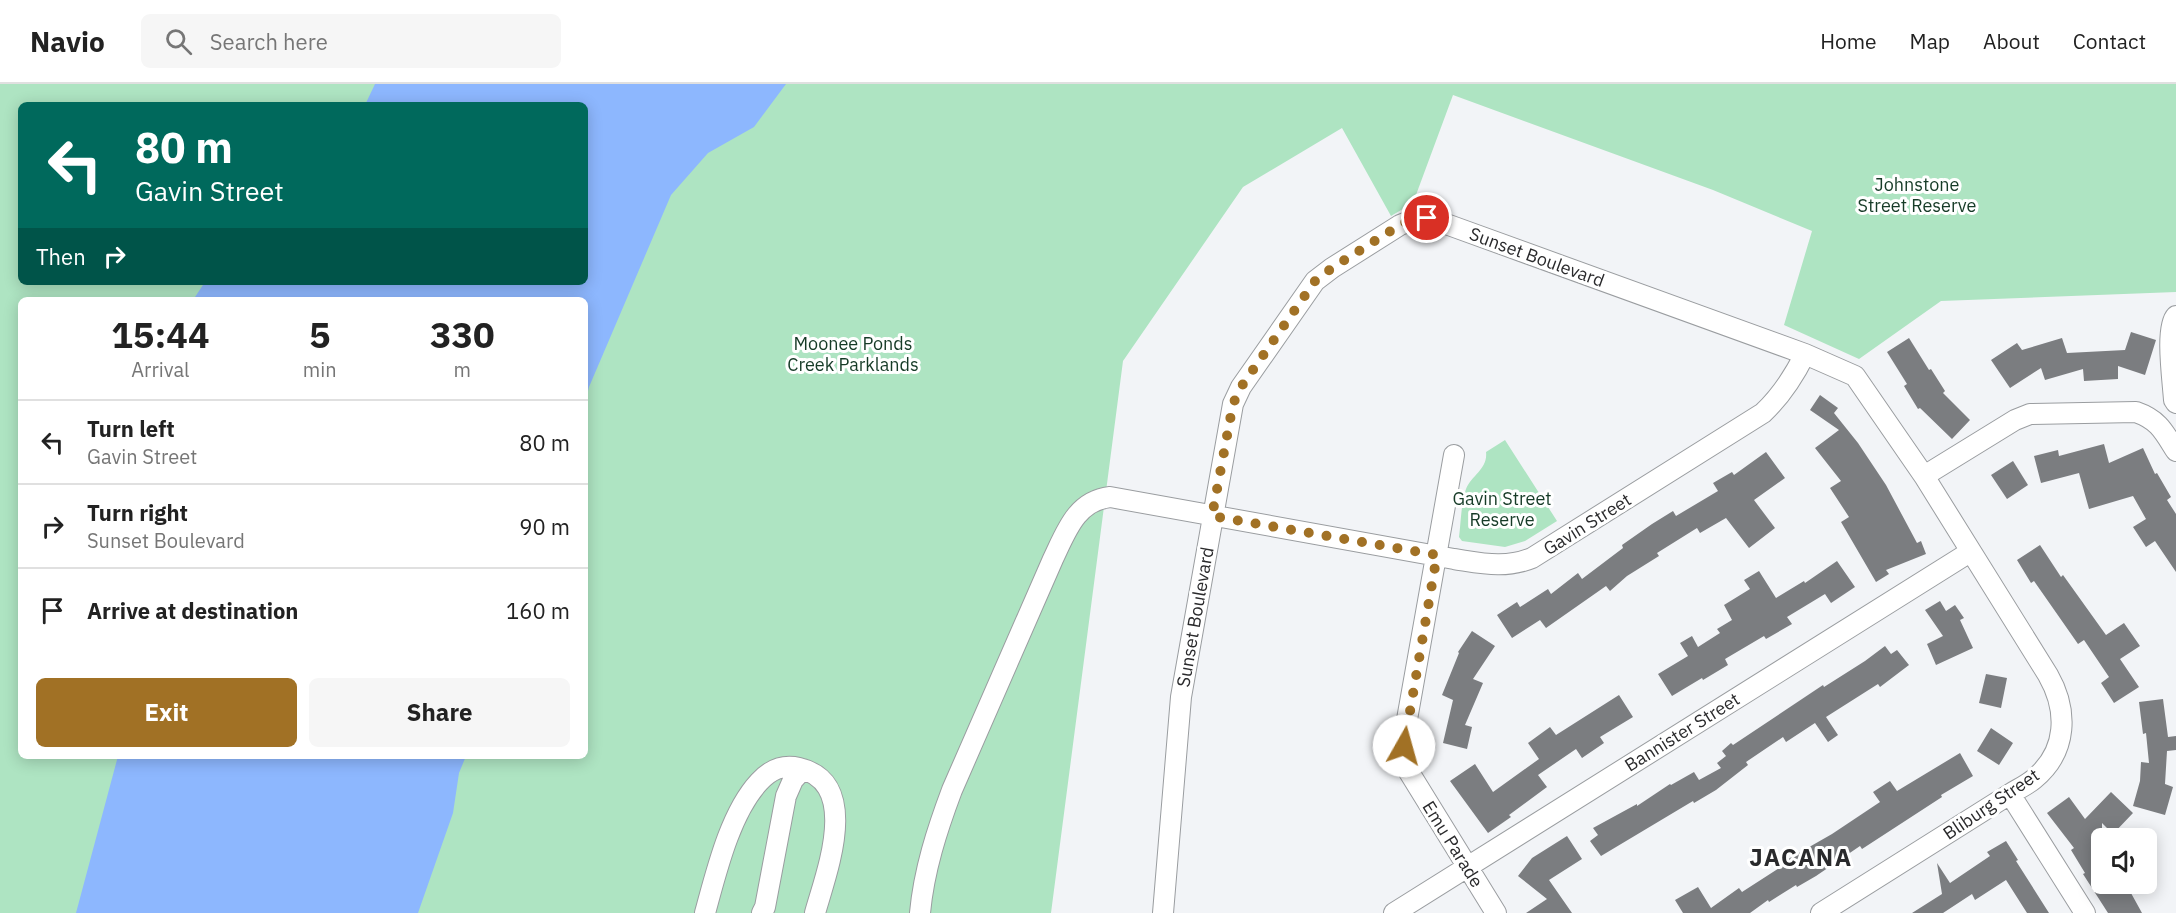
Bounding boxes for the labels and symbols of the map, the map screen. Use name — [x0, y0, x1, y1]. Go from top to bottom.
park label: Johnstone Street Reserve — [1858, 173, 1977, 217]
pin — [1401, 192, 1452, 243]
street label: Sunset Boulevard — [1466, 222, 1608, 292]
park label: Moonee Ponds Creek Parklands — [787, 332, 919, 376]
park label: Gavin Street Reserve — [1452, 487, 1552, 531]
street label: Gavin Street — [1539, 488, 1635, 560]
street label: Sunset Boulevard — [1171, 545, 1219, 689]
street label: Bannister Street — [1620, 687, 1744, 777]
position arrow — [1372, 714, 1436, 778]
street label: Bliburg Street — [1938, 763, 2044, 845]
street label: Emu Parade — [1417, 797, 1489, 892]
district label: JACANA — [1749, 841, 1853, 873]

